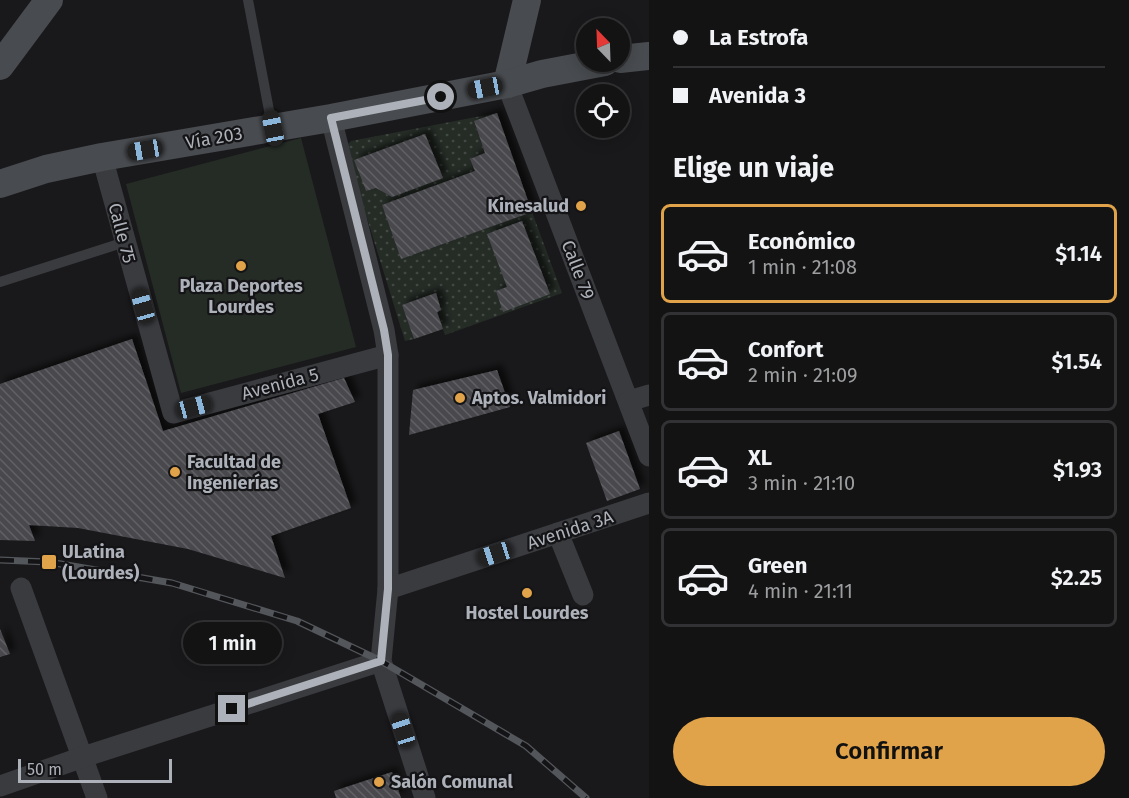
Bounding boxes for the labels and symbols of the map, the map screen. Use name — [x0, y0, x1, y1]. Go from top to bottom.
north arrow — [576, 18, 630, 72]
car — [466, 76, 504, 100]
route start — [427, 83, 454, 110]
car — [261, 109, 285, 147]
street label: Vía 203 — [184, 122, 244, 154]
car — [126, 138, 164, 162]
place label: Kinesalud — [488, 195, 569, 217]
marker: Kinesalud — [574, 199, 588, 213]
street label: Calle 75 — [103, 201, 141, 265]
street label: Calle 79 — [557, 237, 599, 303]
marker: Plaza Deportes Lourdes — [234, 259, 248, 273]
place label: Plaza Deportes Lourdes — [179, 275, 303, 318]
car — [129, 286, 157, 326]
street label: Avenida 5 — [239, 363, 321, 405]
place label: Aptos. Valmidori — [471, 387, 606, 409]
marker: Aptos. Valmidori — [453, 391, 467, 405]
car — [174, 394, 214, 420]
place label: Facultad de Ingenierías — [187, 451, 281, 494]
marker: Facultad de Ingenierías — [168, 465, 182, 479]
street label: Avenida 3A — [524, 506, 616, 554]
car — [475, 540, 515, 568]
place label: ULatina (Lourdes) — [62, 541, 140, 584]
marker: ULatina (Lourdes) — [40, 553, 58, 571]
marker: Hostel Lourdes — [520, 586, 534, 600]
place label: Hostel Lourdes — [465, 602, 589, 624]
callout: 1 min — [182, 622, 282, 664]
route end — [218, 695, 245, 722]
car — [389, 710, 417, 750]
scale bar — [18, 756, 172, 784]
place label: Salón Comunal — [391, 771, 513, 793]
marker: Salón Comunal — [372, 775, 386, 789]

